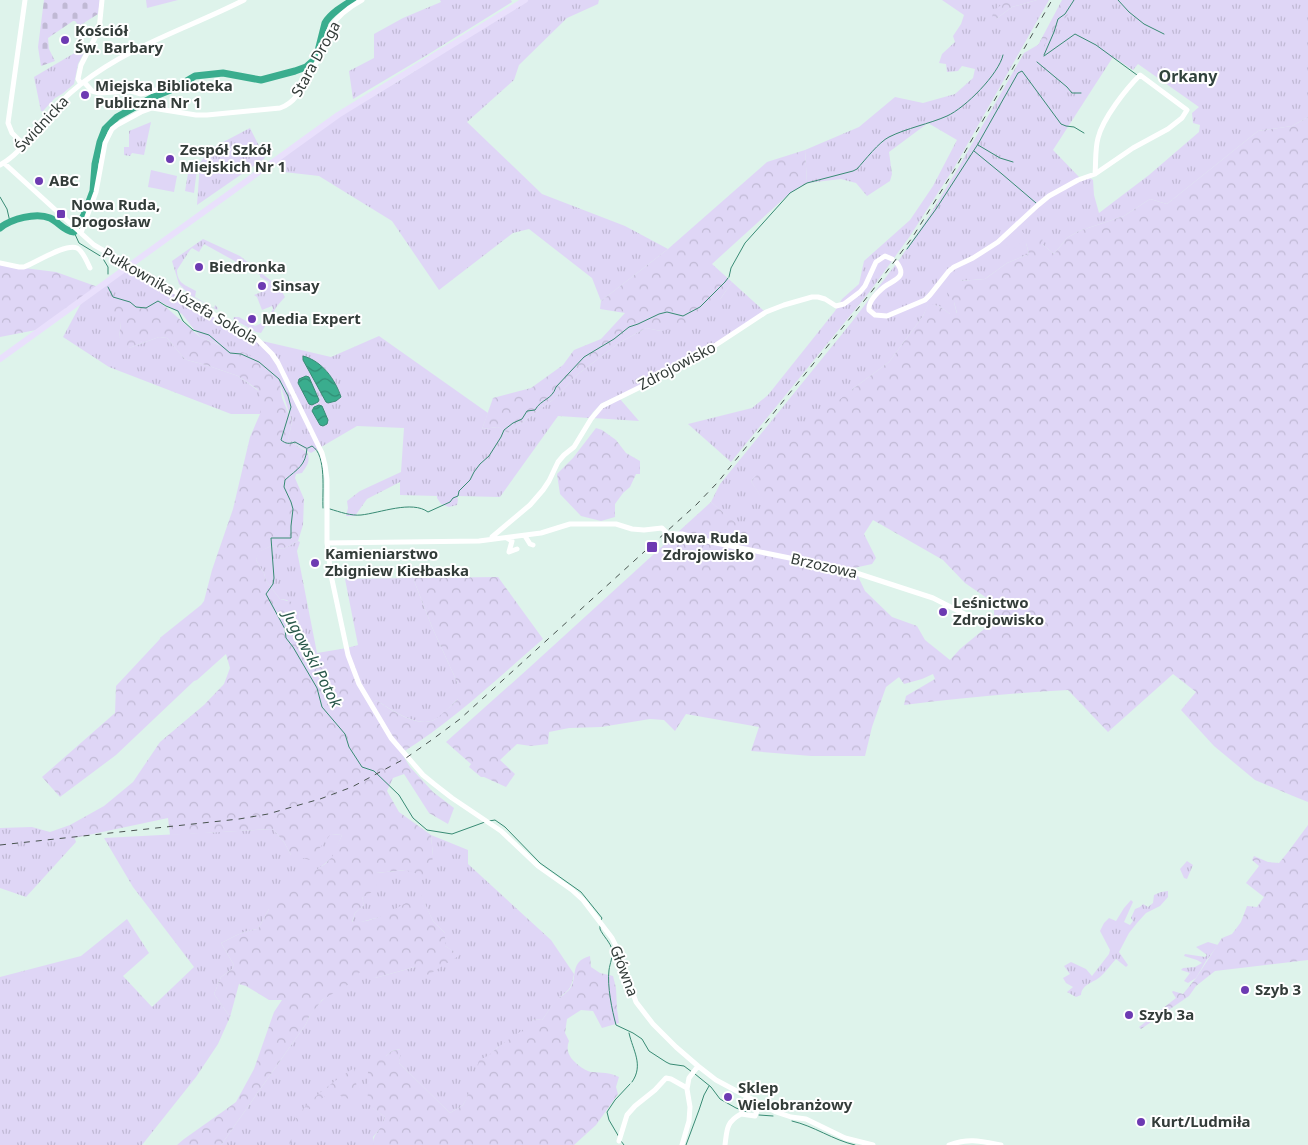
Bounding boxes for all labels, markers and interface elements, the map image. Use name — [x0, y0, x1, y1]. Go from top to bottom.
street label: Stara Droga — [286, 17, 344, 100]
place label: Kościół Św. Barbary — [75, 20, 163, 57]
marker: Kościół Św. Barbary — [59, 34, 71, 46]
district label: Orkany — [1159, 65, 1218, 87]
place label: Miejska Biblioteka Publiczna Nr 1 — [95, 75, 233, 112]
marker: Miejska Biblioteka Publiczna Nr 1 — [79, 89, 91, 101]
street label: Świdnicka — [10, 91, 72, 156]
place label: Zespół Szkół Miejskich Nr 1 — [180, 139, 286, 176]
marker: Zespół Szkół Miejskich Nr 1 — [164, 153, 176, 165]
place label: ABC — [49, 170, 79, 190]
marker: ABC — [33, 175, 45, 187]
place label: Nowa Ruda, Drogosław — [71, 194, 160, 231]
marker: Nowa Ruda, Drogosław — [55, 208, 67, 220]
street label: Pułkownika Józefa Sokola — [99, 242, 262, 348]
place label: Biedronka — [209, 256, 286, 276]
marker: Biedronka — [193, 261, 205, 273]
place label: Sinsay — [272, 275, 320, 295]
marker: Sinsay — [256, 280, 268, 292]
place label: Media Expert — [262, 308, 361, 328]
marker: Media Expert — [246, 313, 258, 325]
street label: Zdrojowisko — [634, 336, 719, 394]
place label: Nowa Ruda Zdrojowisko — [663, 527, 754, 564]
marker: Nowa Ruda Zdrojowisko — [645, 540, 659, 554]
place label: Kamieniarstwo Zbigniew Kiełbaska — [325, 543, 469, 580]
street label: Brzozowa — [789, 548, 860, 582]
marker: Kamieniarstwo Zbigniew Kiełbaska — [309, 557, 321, 569]
place label: Leśnictwo Zdrojowisko — [953, 592, 1044, 629]
water label: Jugowski Potok — [277, 604, 348, 712]
marker: Leśnictwo Zdrojowisko — [937, 606, 949, 618]
street label: Główna — [606, 942, 644, 999]
place label: Szyb 3 — [1255, 979, 1301, 999]
marker: Szyb 3 — [1239, 984, 1251, 996]
place label: Szyb 3a — [1139, 1004, 1194, 1024]
marker: Szyb 3a — [1123, 1009, 1135, 1021]
place label: Sklep Wielobranżowy — [738, 1077, 853, 1114]
marker: Sklep Wielobranżowy — [722, 1091, 734, 1103]
place label: Kurt/Ludmiła — [1151, 1111, 1250, 1131]
marker: Kurt/Ludmiła — [1135, 1116, 1147, 1128]

